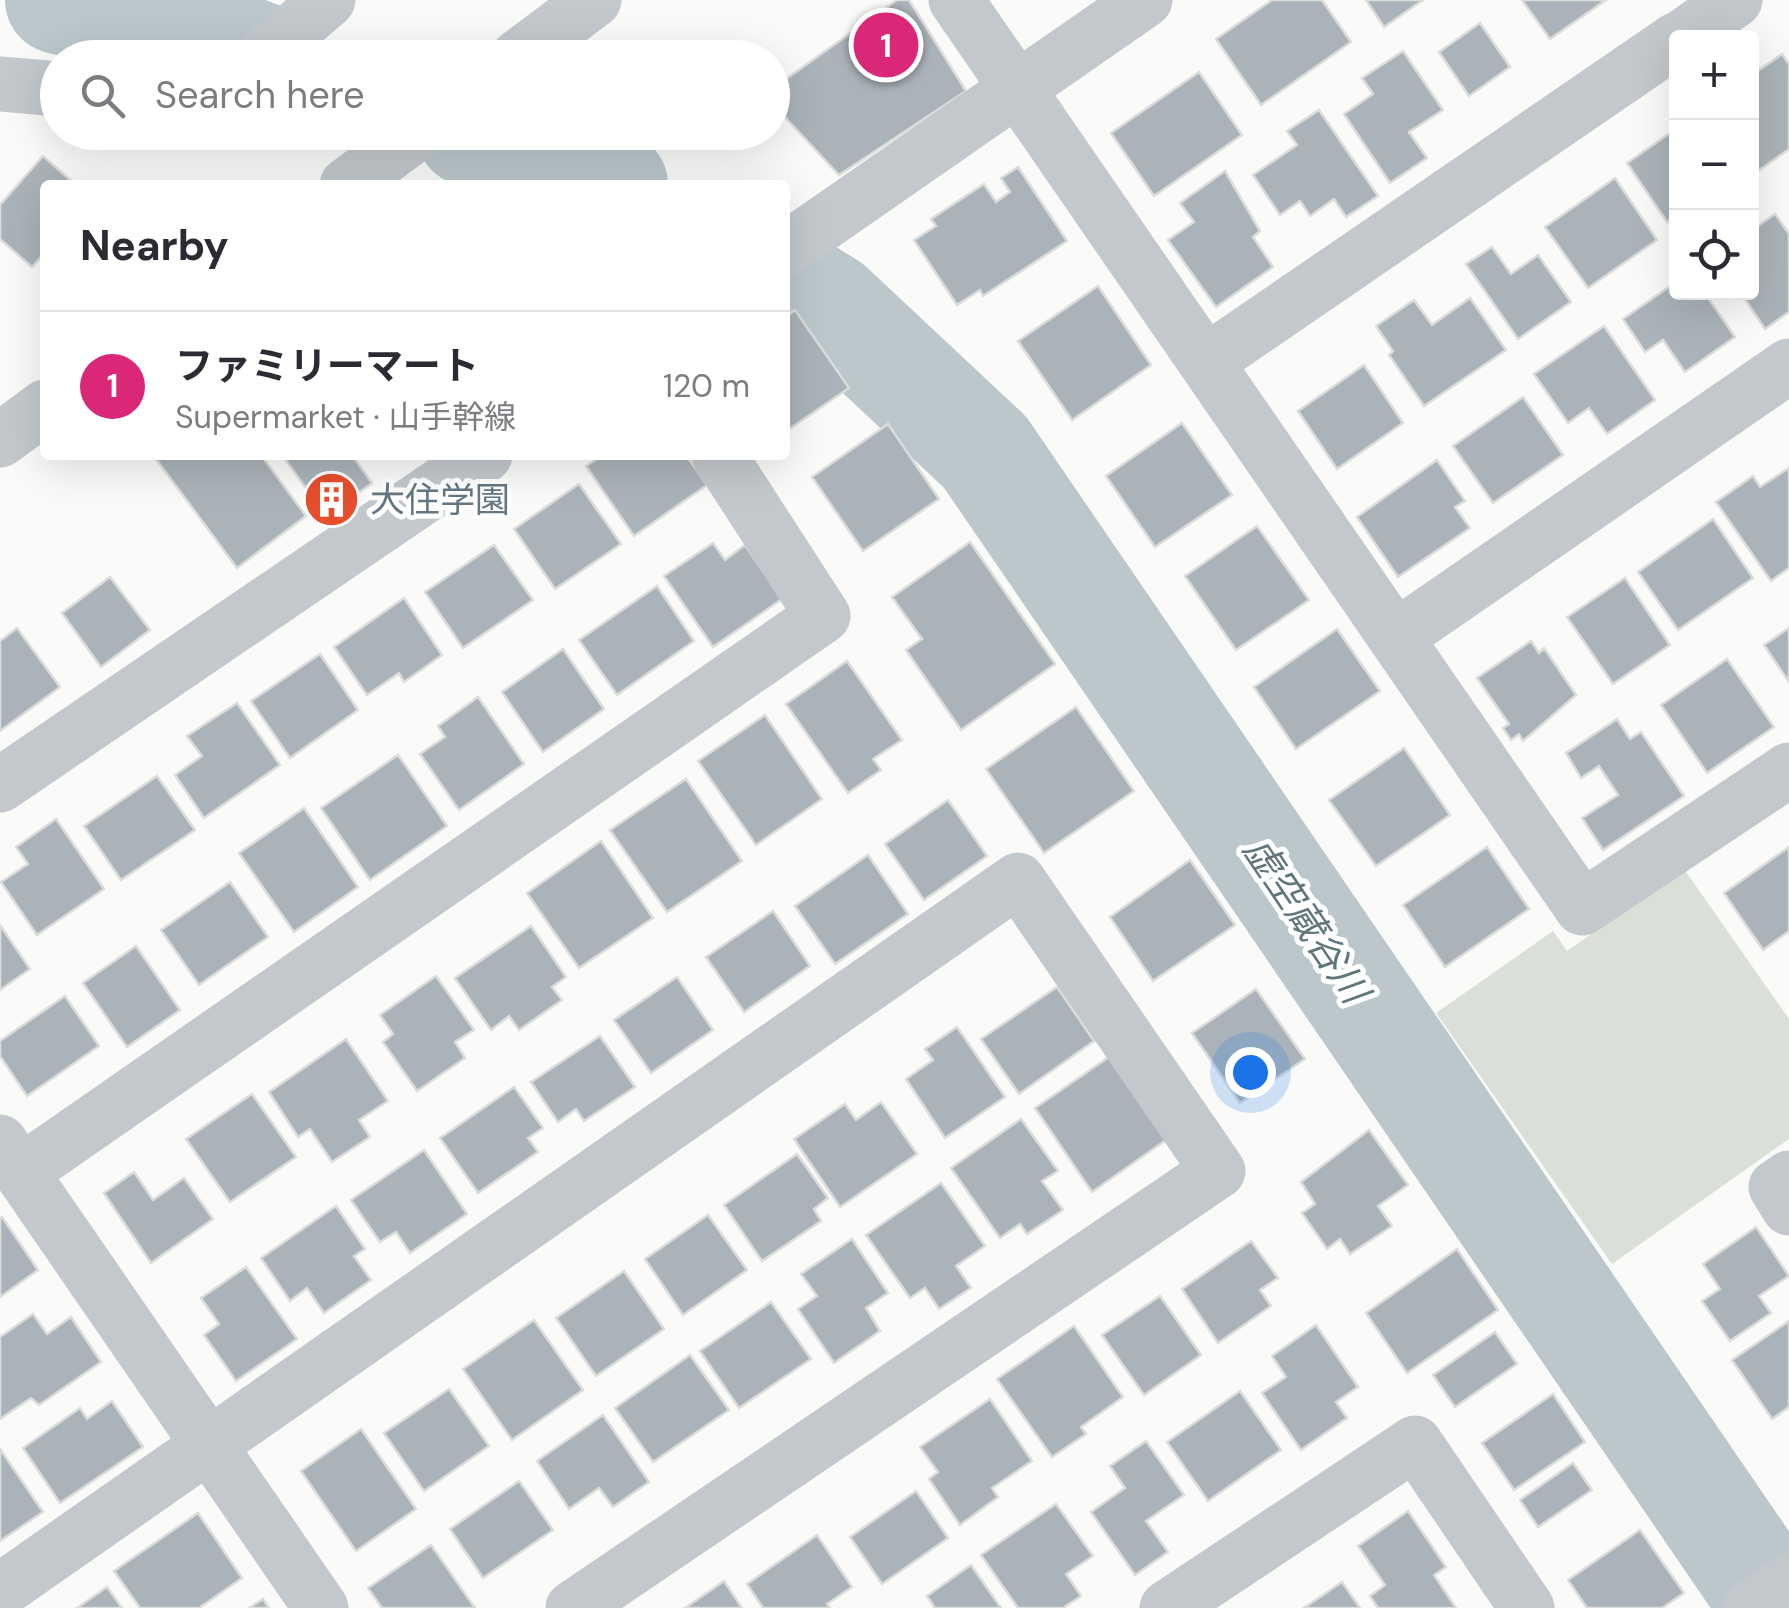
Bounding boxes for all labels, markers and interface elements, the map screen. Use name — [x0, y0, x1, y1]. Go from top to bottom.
pin: 1 — [854, 8, 918, 82]
map controls — [1669, 30, 1759, 300]
button: + — [1669, 30, 1759, 120]
search box — [40, 40, 790, 150]
icon: search — [75, 68, 130, 123]
text: Search here — [155, 70, 365, 120]
button: − — [1669, 120, 1759, 210]
button: locate — [1669, 210, 1759, 300]
text: Nearby — [80, 218, 229, 273]
text: ファミリーマート — [175, 341, 479, 391]
text: 1 — [107, 365, 118, 407]
text: 120 m — [663, 365, 750, 407]
text: Supermarket · 山手幹線 — [175, 396, 516, 438]
building icon: 大住学園 — [301, 470, 361, 530]
place label: 大住学園 — [370, 477, 510, 523]
water label: 虚空蔵谷川 — [1232, 827, 1382, 1016]
your location — [1225, 1047, 1276, 1098]

